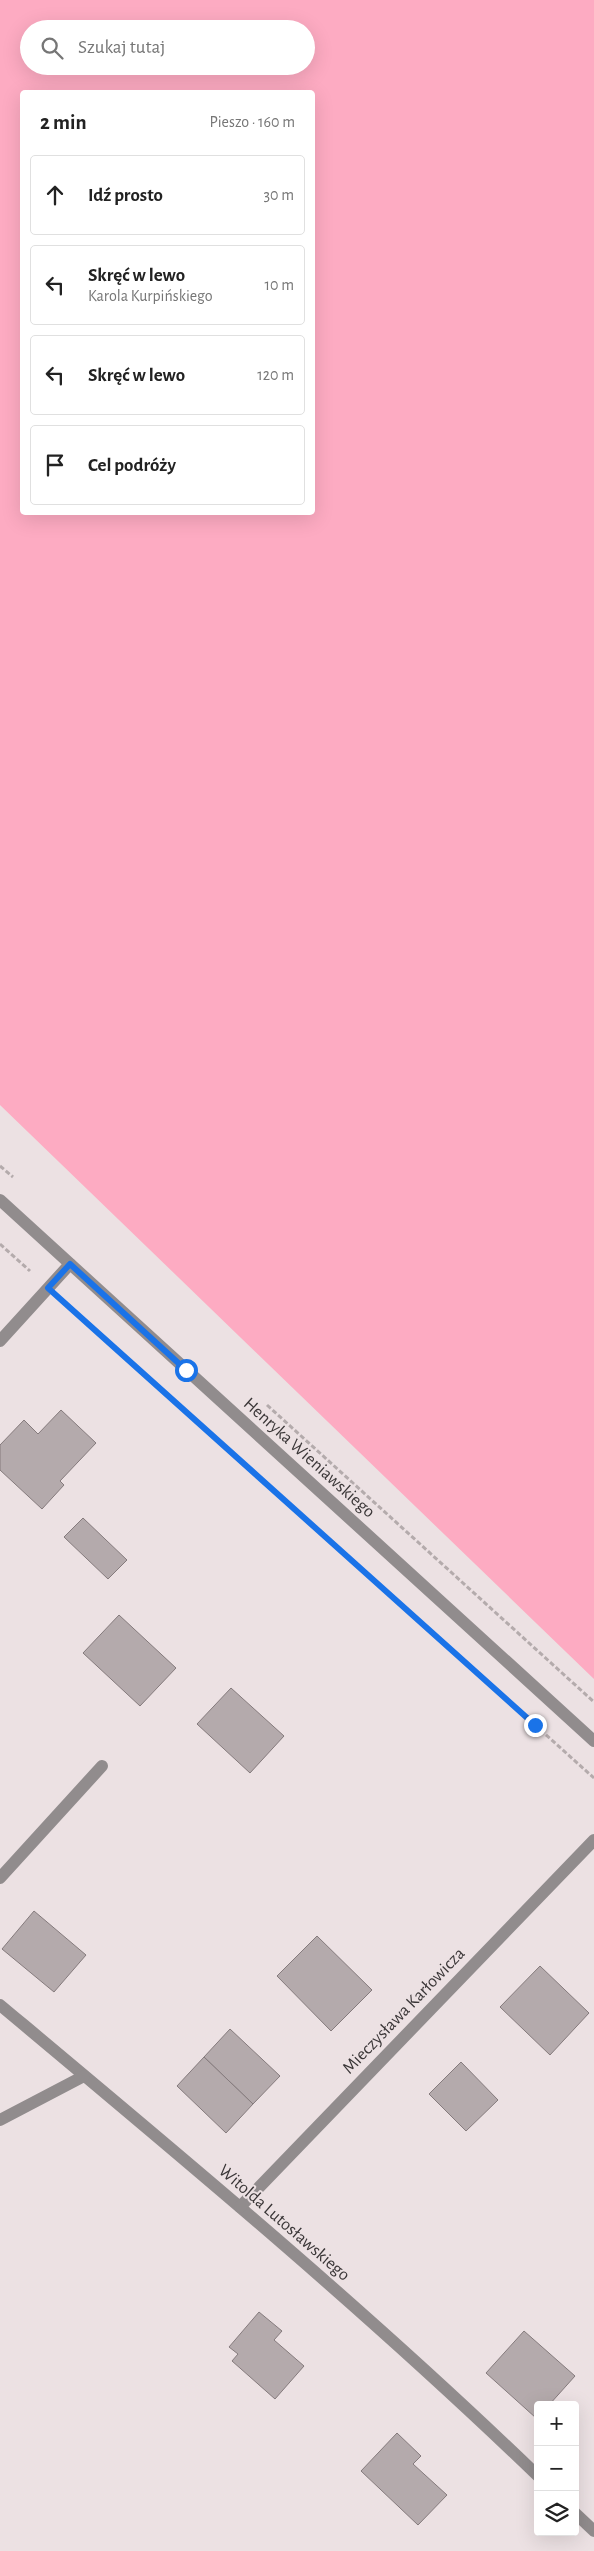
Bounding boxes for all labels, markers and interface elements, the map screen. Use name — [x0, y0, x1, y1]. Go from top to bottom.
search box — [20, 20, 315, 75]
icon: search — [38, 34, 66, 62]
text: Szukaj tutaj — [78, 38, 165, 57]
text: 2 min — [40, 112, 87, 133]
text: Pieszo · 160 m — [209, 114, 295, 130]
icon: ahead — [41, 181, 69, 209]
text: Idź prosto — [88, 186, 163, 205]
text: 30 m — [264, 187, 294, 203]
text: Skręć w lewo — [88, 266, 185, 285]
icon: left — [41, 271, 69, 299]
text: 10 m — [265, 277, 294, 293]
text: Karola Kurpińskiego — [88, 288, 213, 304]
icon: left — [41, 361, 69, 389]
text: Skręć w lewo — [88, 366, 185, 385]
text: 120 m — [257, 367, 294, 383]
icon: arrive — [41, 451, 69, 479]
text: Cel podróży — [88, 456, 176, 475]
route start — [175, 1359, 198, 1382]
street label: Henryka Wieniawskiego — [240, 1395, 378, 1522]
route end — [524, 1714, 547, 1737]
street label: Mieczysława Karłowicza — [339, 1945, 469, 2077]
street label: Witolda Lutosławskiego — [215, 2161, 353, 2285]
map controls — [534, 2401, 579, 2536]
button: + — [534, 2401, 579, 2446]
button: − — [534, 2446, 579, 2491]
button: layers — [534, 2491, 579, 2536]

